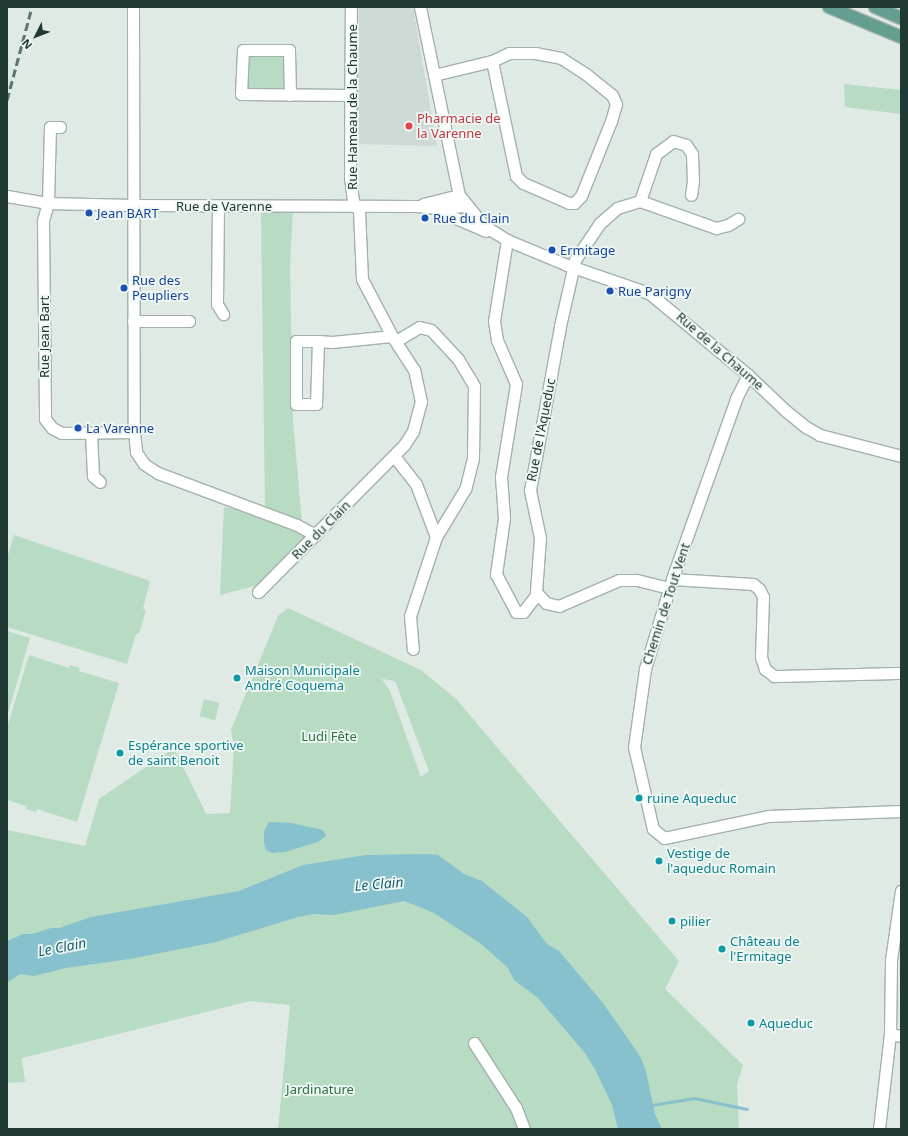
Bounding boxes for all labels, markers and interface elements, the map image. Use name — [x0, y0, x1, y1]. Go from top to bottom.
north arrow — [16, 16, 56, 56]
street label: Rue Hameau de la Chaume — [344, 24, 360, 190]
text: N — [18, 36, 35, 53]
place label: Pharmacie de la Varenne — [417, 111, 501, 142]
marker: Pharmacie de la Varenne — [404, 121, 414, 131]
street label: Rue de Varenne — [176, 198, 272, 214]
place label: Jean BART — [97, 205, 159, 221]
marker: Jean BART — [84, 208, 94, 218]
place label: Rue du Clain — [433, 210, 509, 226]
marker: Rue du Clain — [420, 213, 430, 223]
place label: Ermitage — [560, 242, 615, 258]
marker: Ermitage — [547, 245, 557, 255]
place label: Rue des Peupliers — [132, 273, 189, 304]
marker: Rue des Peupliers — [119, 283, 129, 293]
place label: Rue Parigny — [618, 283, 691, 299]
marker: Rue Parigny — [605, 286, 615, 296]
street label: Rue Jean Bart — [36, 296, 52, 378]
street label: Rue de la Chaume — [673, 309, 767, 393]
street label: Rue de l'Aqueduc — [523, 377, 559, 483]
place label: La Varenne — [86, 420, 154, 436]
marker: La Varenne — [73, 423, 83, 433]
street label: Rue du Clain — [288, 497, 354, 563]
street label: Chemin de Tout Vent — [639, 541, 693, 667]
place label: Maison Municipale André Coquema — [245, 663, 360, 694]
marker: Maison Municipale André Coquema — [232, 673, 242, 683]
park label: Ludi Fête — [301, 728, 357, 744]
place label: Espérance sportive de saint Benoit — [128, 738, 244, 769]
marker: Espérance sportive de saint Benoit — [115, 748, 125, 758]
place label: ruine Aqueduc — [647, 790, 736, 806]
marker: ruine Aqueduc — [634, 793, 644, 803]
place label: Vestige de l'aqueduc Romain — [667, 846, 776, 877]
marker: Vestige de l'aqueduc Romain — [654, 856, 664, 866]
water label: Le Clain — [354, 874, 404, 894]
place label: pilier — [680, 913, 711, 929]
marker: pilier — [667, 916, 677, 926]
water label: Le Clain — [36, 934, 88, 960]
place label: Château de l'Ermitage — [730, 934, 800, 965]
marker: Château de l'Ermitage — [717, 944, 727, 954]
place label: Aqueduc — [759, 1015, 813, 1031]
marker: Aqueduc — [746, 1018, 756, 1028]
park label: Jardinature — [286, 1081, 354, 1097]

